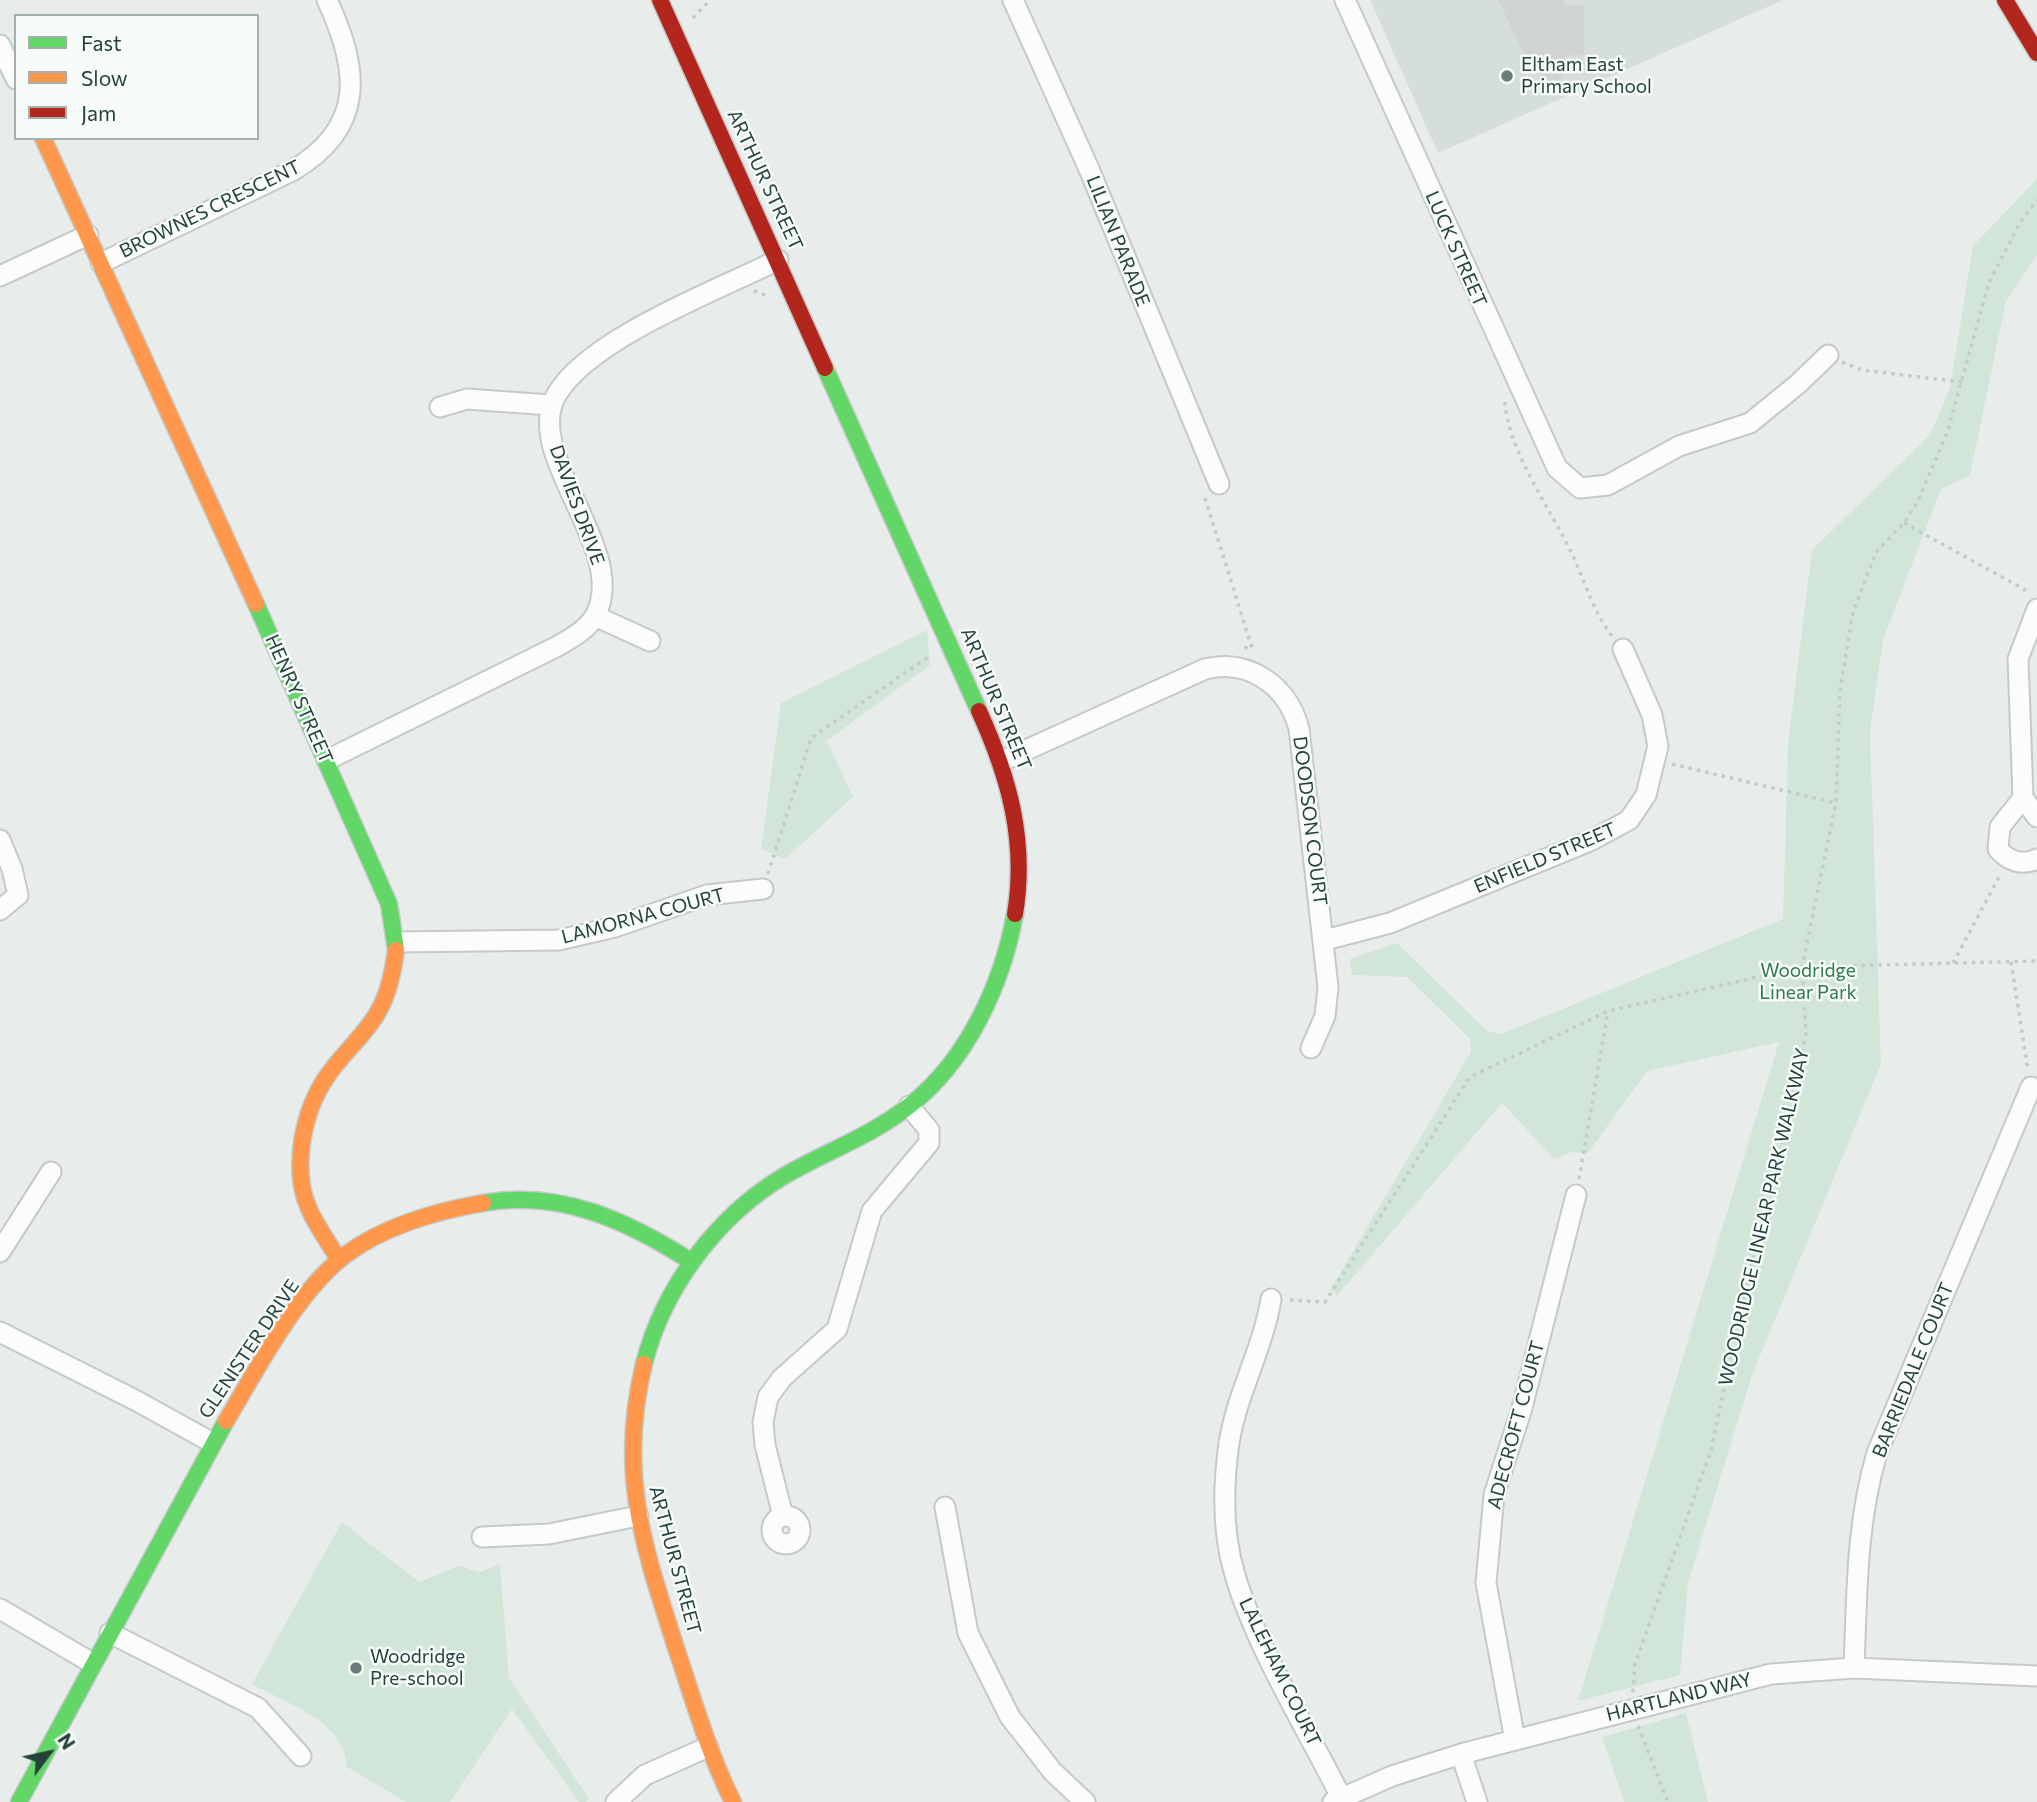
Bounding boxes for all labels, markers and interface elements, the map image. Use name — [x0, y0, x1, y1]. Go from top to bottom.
legend — [14, 14, 259, 140]
text: Fast — [81, 30, 122, 55]
place label: Eltham East Primary School — [1521, 54, 1652, 98]
text: Slow — [81, 65, 128, 90]
marker: Eltham East Primary School — [1499, 68, 1515, 84]
text: Jam — [81, 100, 116, 125]
street label: ARTHUR STREET — [722, 106, 808, 254]
street label: BROWNES CRESCENT — [116, 155, 304, 263]
street label: LILIAN PARADE — [1081, 172, 1155, 310]
street label: LUCK STREET — [1420, 187, 1492, 311]
street label: DAVIES DRIVE — [545, 442, 609, 568]
street label: ARTHUR STREET — [956, 624, 1036, 774]
street label: HENRY STREET — [260, 631, 338, 767]
street label: DOODSON COURT — [1288, 735, 1332, 907]
street label: ENFIELD STREET — [1471, 818, 1619, 898]
street label: LAMORNA COURT — [559, 883, 727, 949]
park label: Woodridge Linear Park — [1759, 960, 1857, 1004]
street label: WOODRIDGE LINEAR PARK WALKWAY — [1714, 1046, 1814, 1388]
street label: GLENISTER DRIVE — [194, 1275, 304, 1423]
street label: BARRIEDALE COURT — [1867, 1279, 1959, 1461]
street label: ADECROFT COURT — [1483, 1338, 1549, 1512]
street label: ARTHUR STREET — [644, 1483, 706, 1637]
street label: LALEHAM COURT — [1234, 1594, 1326, 1750]
place label: Woodridge Pre-school — [370, 1646, 465, 1690]
marker: Woodridge Pre-school — [348, 1660, 364, 1676]
street label: HARTLAND WAY — [1604, 1668, 1754, 1726]
north arrow — [14, 1718, 84, 1788]
text: N — [53, 1729, 81, 1754]

